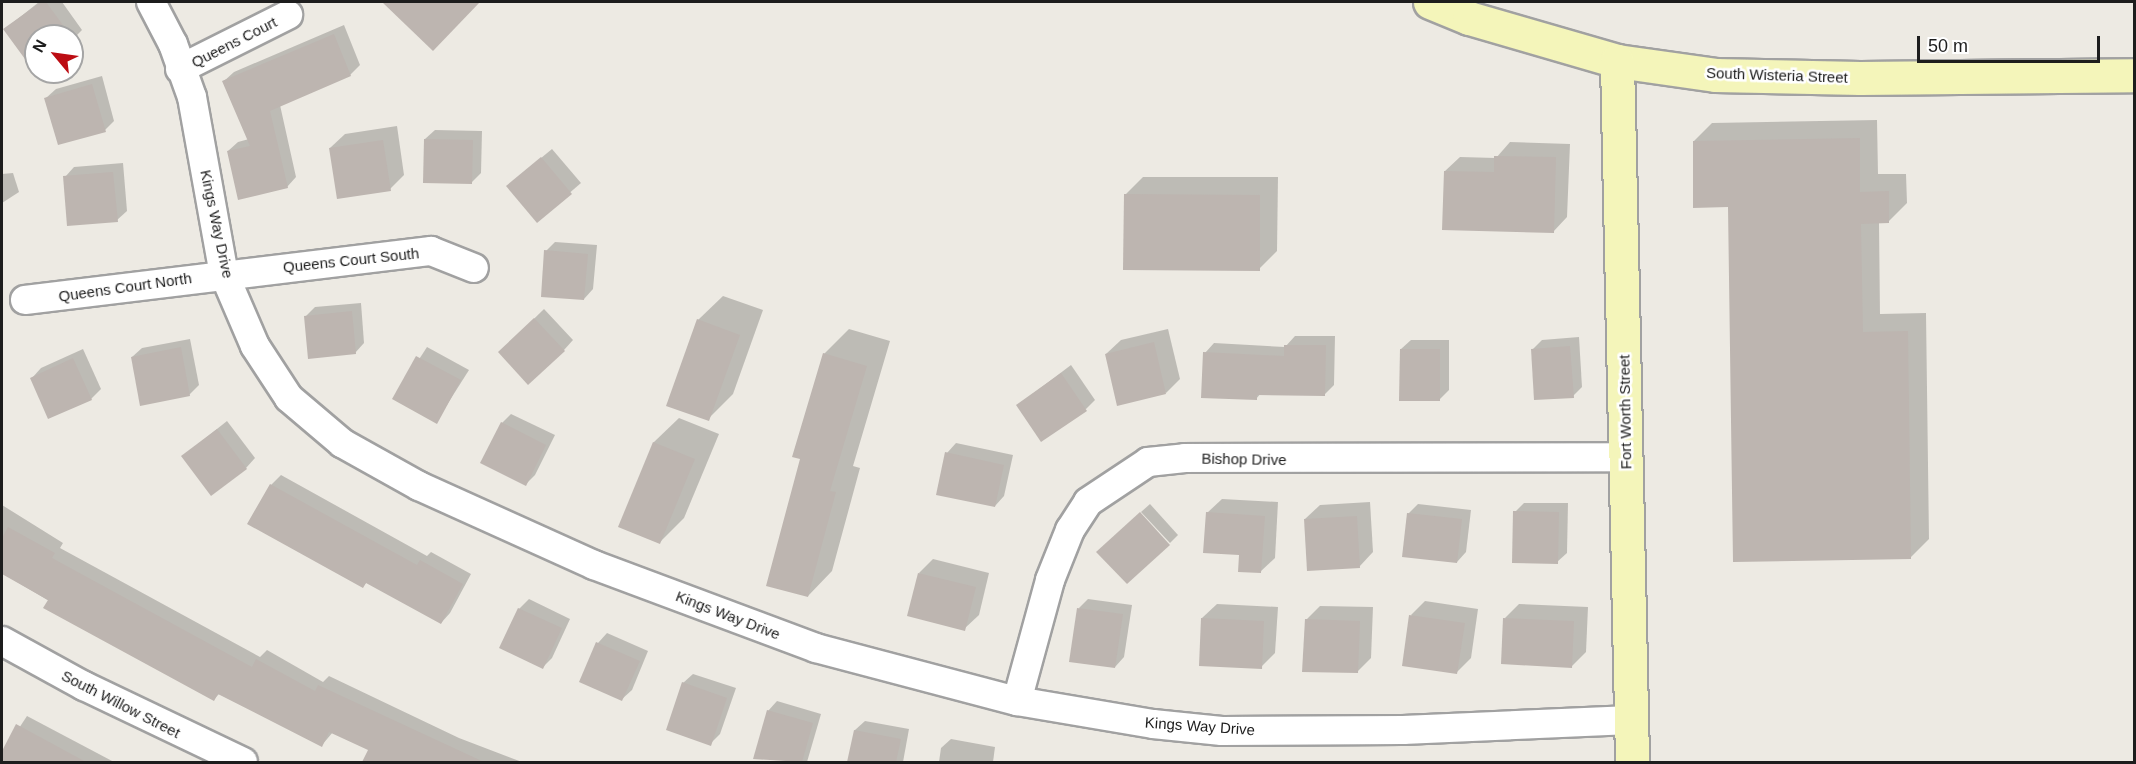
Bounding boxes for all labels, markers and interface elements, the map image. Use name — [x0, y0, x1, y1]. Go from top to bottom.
street label: Queens Court — [188, 13, 280, 71]
north arrow — [24, 24, 84, 84]
scale bar — [1920, 24, 2103, 62]
text: 50 m — [1928, 36, 1968, 56]
text: N — [29, 37, 50, 55]
street label: South Wisteria Street — [1706, 64, 1848, 86]
street label: Kings Way Drive — [197, 168, 237, 280]
street label: Queens Court South — [282, 244, 420, 276]
street label: Queens Court North — [57, 269, 193, 305]
street label: Fort Worth Street — [1615, 354, 1635, 470]
street label: Bishop Drive — [1201, 449, 1287, 469]
street label: Kings Way Drive — [673, 587, 783, 643]
street label: South Willow Street — [59, 666, 183, 742]
street label: Kings Way Drive — [1144, 713, 1256, 739]

